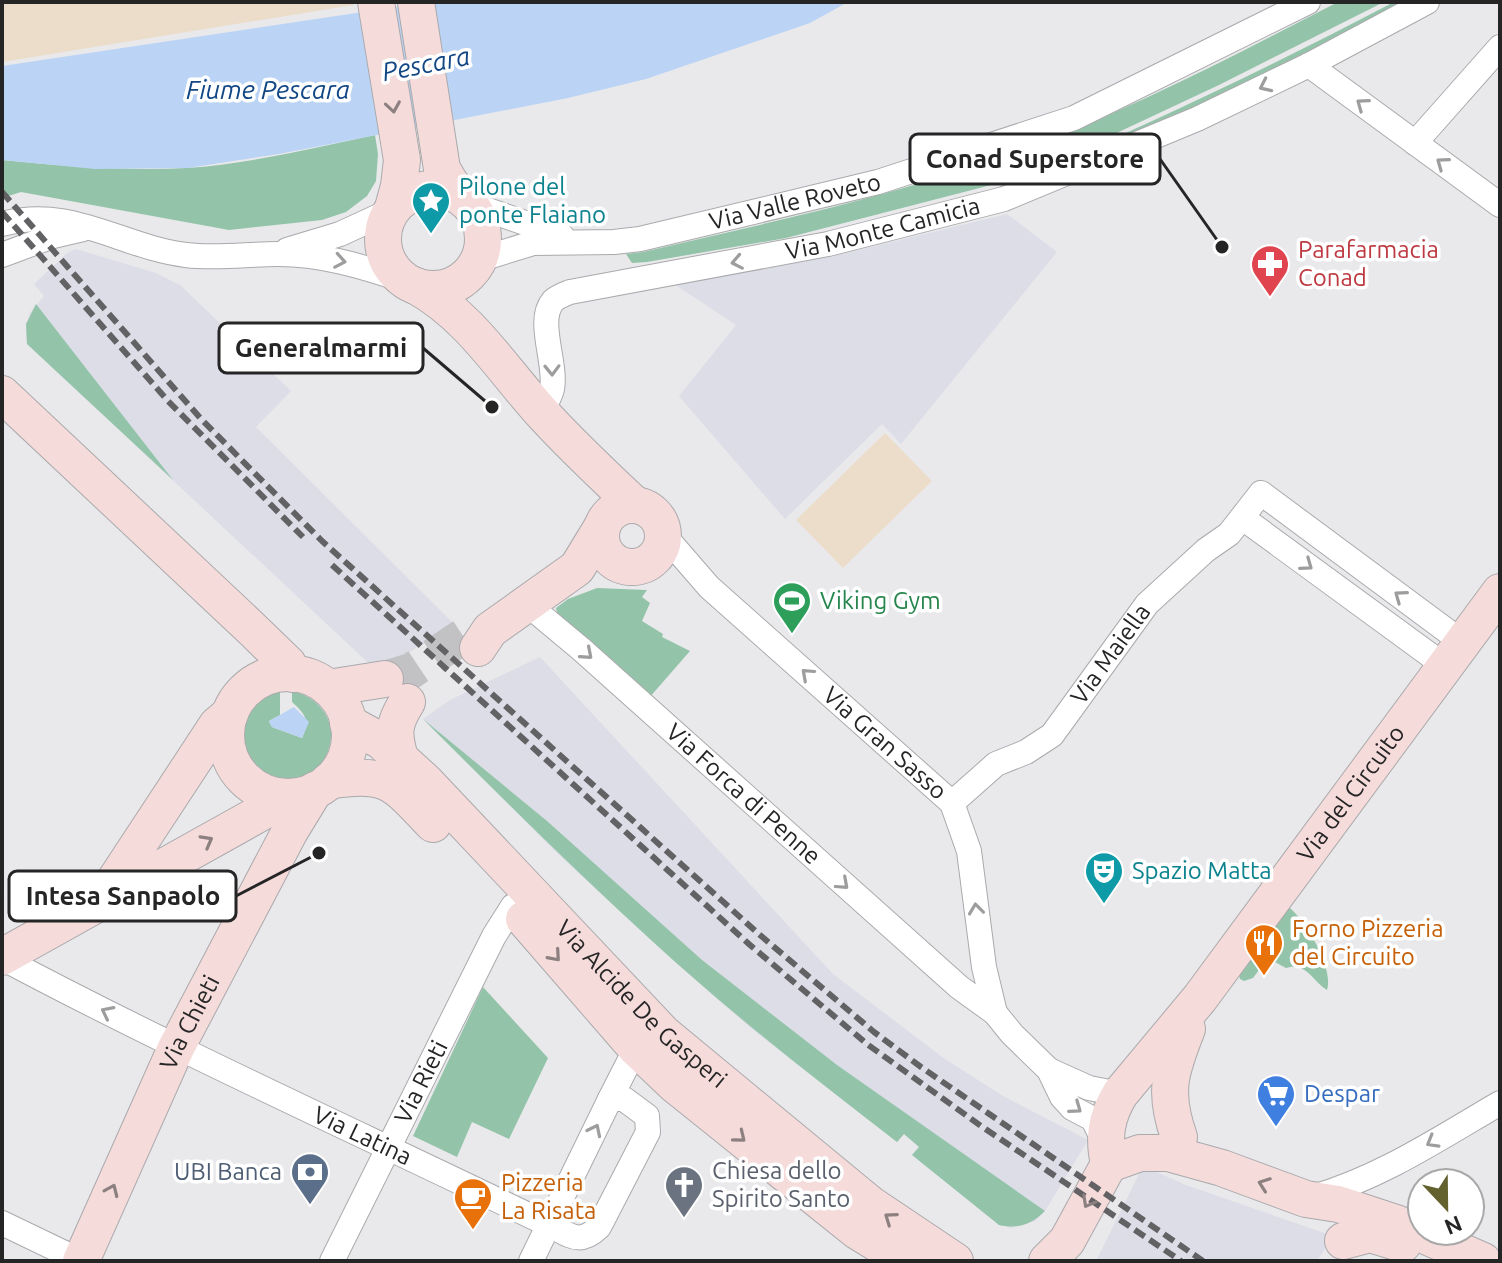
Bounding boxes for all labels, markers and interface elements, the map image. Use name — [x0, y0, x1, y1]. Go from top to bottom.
water label: Pescara — [379, 41, 472, 86]
water label: Fiume Pescara — [186, 75, 350, 104]
one-way arrow — [1258, 76, 1273, 92]
one-way arrow — [1356, 99, 1371, 114]
one-way arrow — [384, 100, 401, 113]
callout: Conad Superstore — [910, 134, 1160, 184]
text: Conad Superstore — [926, 144, 1144, 173]
one-way arrow — [1437, 158, 1451, 172]
street label: Via Valle Roveto — [706, 168, 883, 235]
place label: Pilone del ponte Flaiano — [459, 173, 606, 228]
place icon: Pilone del ponte Flaiano — [410, 180, 452, 235]
street label: Via Monte Camicia — [783, 192, 983, 265]
place label: Parafarmacia Conad — [1298, 236, 1439, 291]
pharmacy icon: Parafarmacia Conad — [1249, 243, 1291, 298]
one-way arrow — [333, 252, 347, 269]
one-way arrow — [730, 252, 744, 269]
callout: Generalmarmi — [219, 323, 423, 373]
text: Generalmarmi — [235, 333, 407, 362]
one-way arrow — [543, 364, 561, 377]
one-way arrow — [1298, 555, 1312, 570]
sports icon: Viking Gym — [771, 580, 813, 635]
place label: Viking Gym — [820, 587, 941, 614]
one-way arrow — [1394, 591, 1409, 605]
street label: Via Maiella — [1065, 599, 1155, 709]
one-way arrow — [577, 644, 592, 659]
one-way arrow — [801, 669, 816, 683]
street label: Via Gran Sasso — [818, 681, 952, 805]
street label: Via Forca di Penne — [661, 718, 826, 870]
street label: Via del Circuito — [1291, 720, 1410, 867]
one-way arrow — [199, 835, 213, 851]
theatre icon: Spazio Matta — [1083, 850, 1125, 905]
place label: Spazio Matta — [1132, 857, 1272, 884]
callout: Intesa Sanpaolo — [9, 871, 236, 921]
one-way arrow — [833, 874, 848, 888]
text: Intesa Sanpaolo — [26, 881, 220, 910]
one-way arrow — [968, 902, 985, 915]
street label: Via Alcide De Gasperi — [551, 915, 732, 1093]
place label: Forno Pizzeria del Circuito — [1292, 915, 1444, 970]
restaurant icon: Forno Pizzeria del Circuito — [1243, 922, 1285, 977]
one-way arrow — [545, 946, 560, 961]
street label: Via Chieti — [154, 971, 225, 1074]
one-way arrow — [100, 1006, 115, 1021]
street label: Via Rieti — [389, 1036, 453, 1128]
supermarket icon: Despar — [1255, 1073, 1297, 1128]
place label: Despar — [1304, 1080, 1380, 1107]
one-way arrow — [1067, 1098, 1081, 1113]
street label: Via Latina — [309, 1101, 416, 1170]
one-way arrow — [585, 1124, 601, 1138]
one-way arrow — [731, 1128, 746, 1142]
one-way arrow — [1427, 1132, 1441, 1148]
bank icon: UBI Banca — [289, 1151, 331, 1206]
place label: Chiesa dello Spirito Santo — [712, 1157, 850, 1212]
place label: UBI Banca — [174, 1158, 282, 1185]
church icon: Chiesa dello Spirito Santo — [663, 1164, 705, 1219]
north arrow — [1406, 1167, 1486, 1247]
place label: Pizzeria La Risata — [501, 1169, 596, 1224]
cafe icon: Pizzeria La Risata — [452, 1176, 494, 1231]
one-way arrow — [1258, 1177, 1272, 1193]
one-way arrow — [103, 1184, 119, 1198]
one-way arrow — [1082, 1193, 1098, 1208]
text: N — [1441, 1211, 1466, 1241]
one-way arrow — [885, 1213, 899, 1228]

